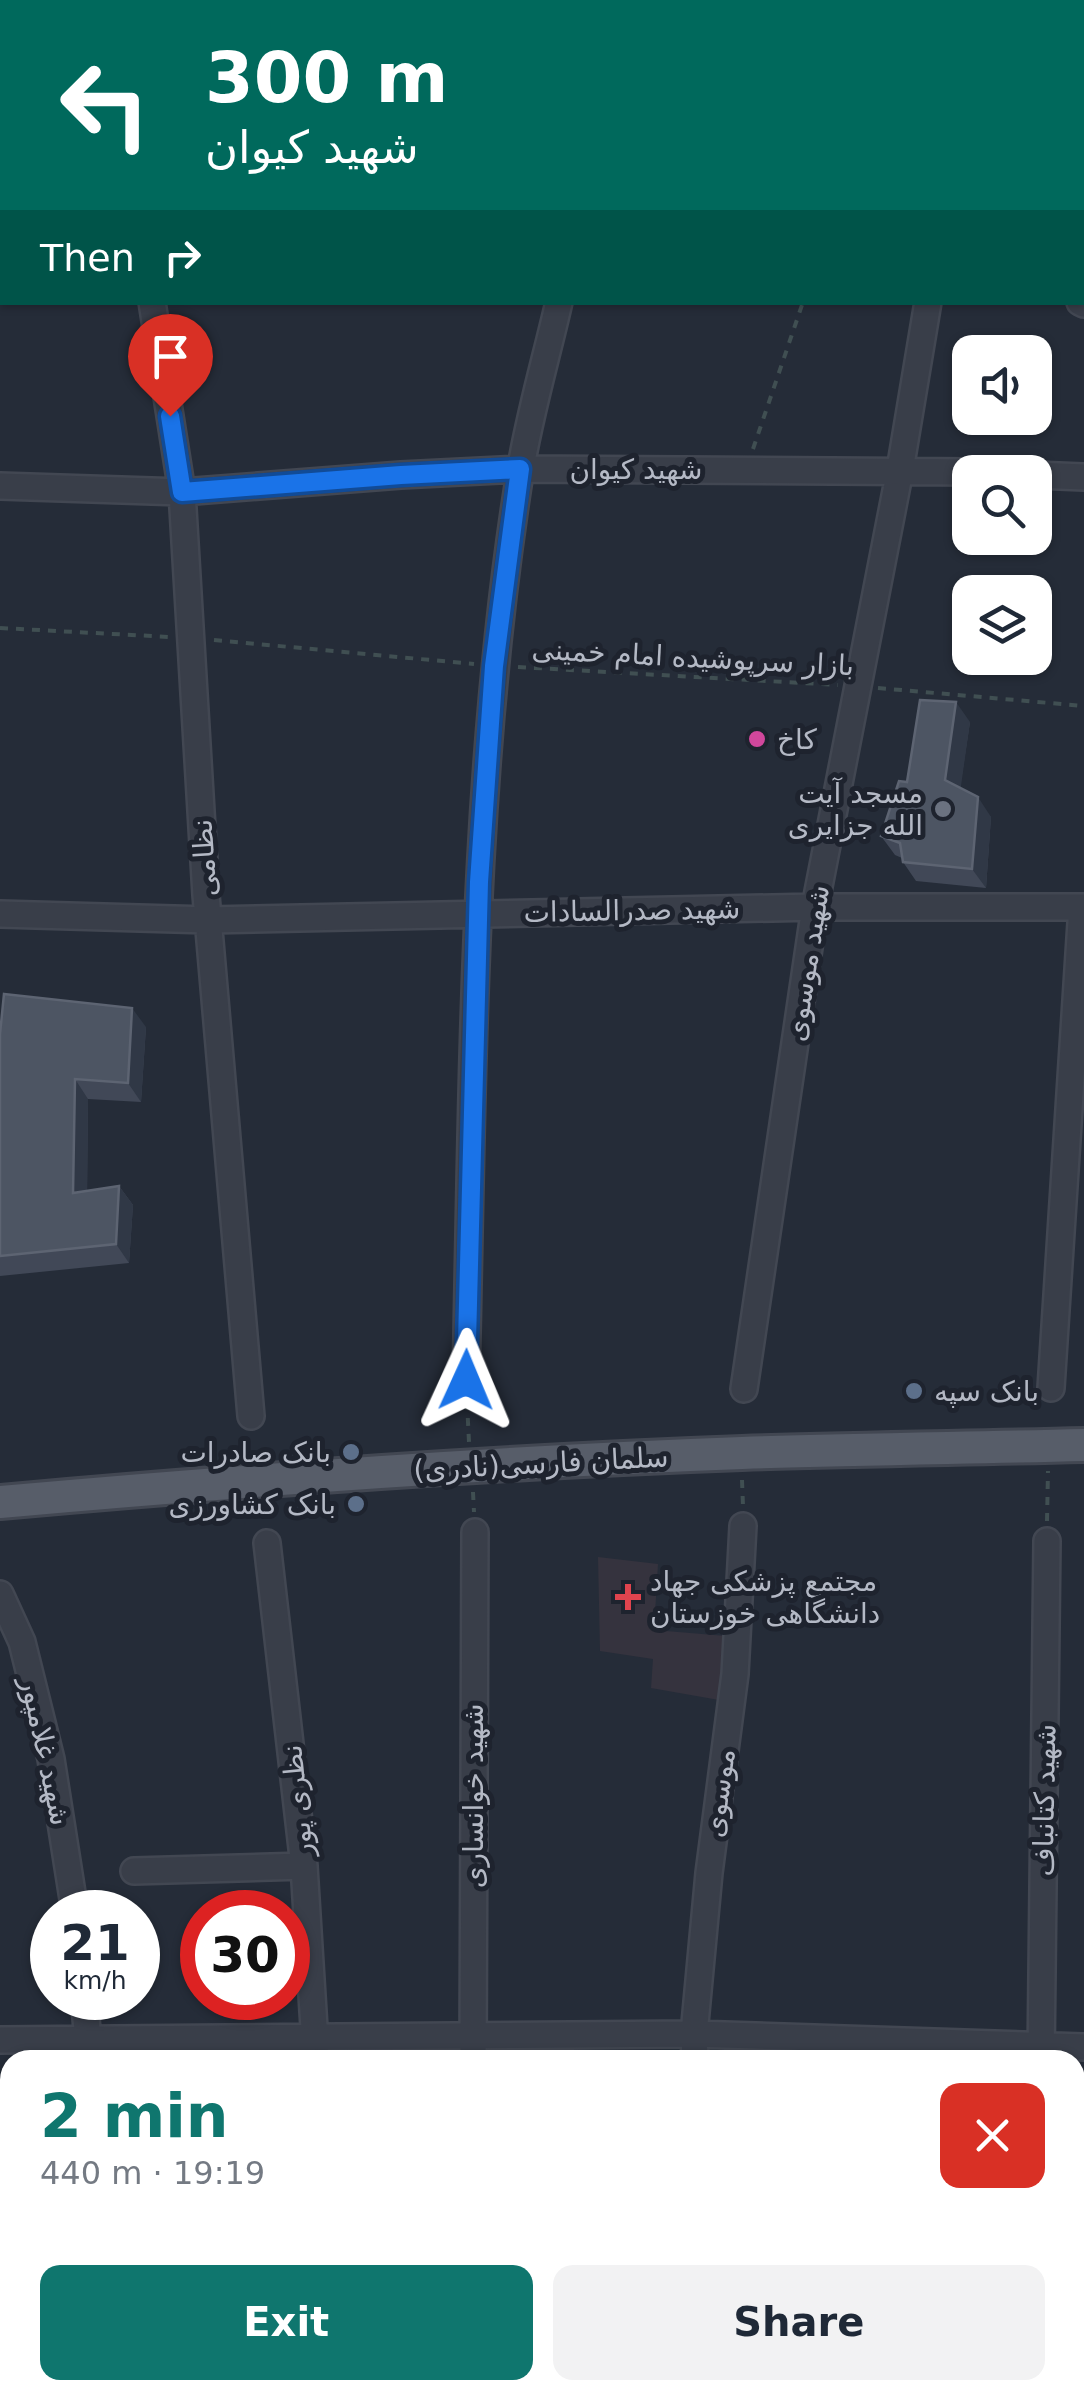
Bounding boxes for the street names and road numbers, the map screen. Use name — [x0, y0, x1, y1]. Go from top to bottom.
street label: شهید کیوان — [570, 453, 703, 486]
street label: بازار سرپوشیده امام خمینی — [531, 633, 855, 682]
street label: نظامی — [185, 818, 224, 898]
street label: شهید موسوی — [779, 883, 836, 1044]
street label: شهید صدرالسادات — [523, 892, 741, 929]
street label: سلمان فارسی(نادری) — [413, 1440, 669, 1487]
street label: شهید غلامپور — [13, 1672, 77, 1828]
street label: شهید خوانساری — [457, 1704, 490, 1888]
street label: شهید کتانباف — [1027, 1723, 1062, 1877]
street label: نظری پور — [275, 1743, 320, 1861]
street label: موسوی — [697, 1747, 742, 1840]

